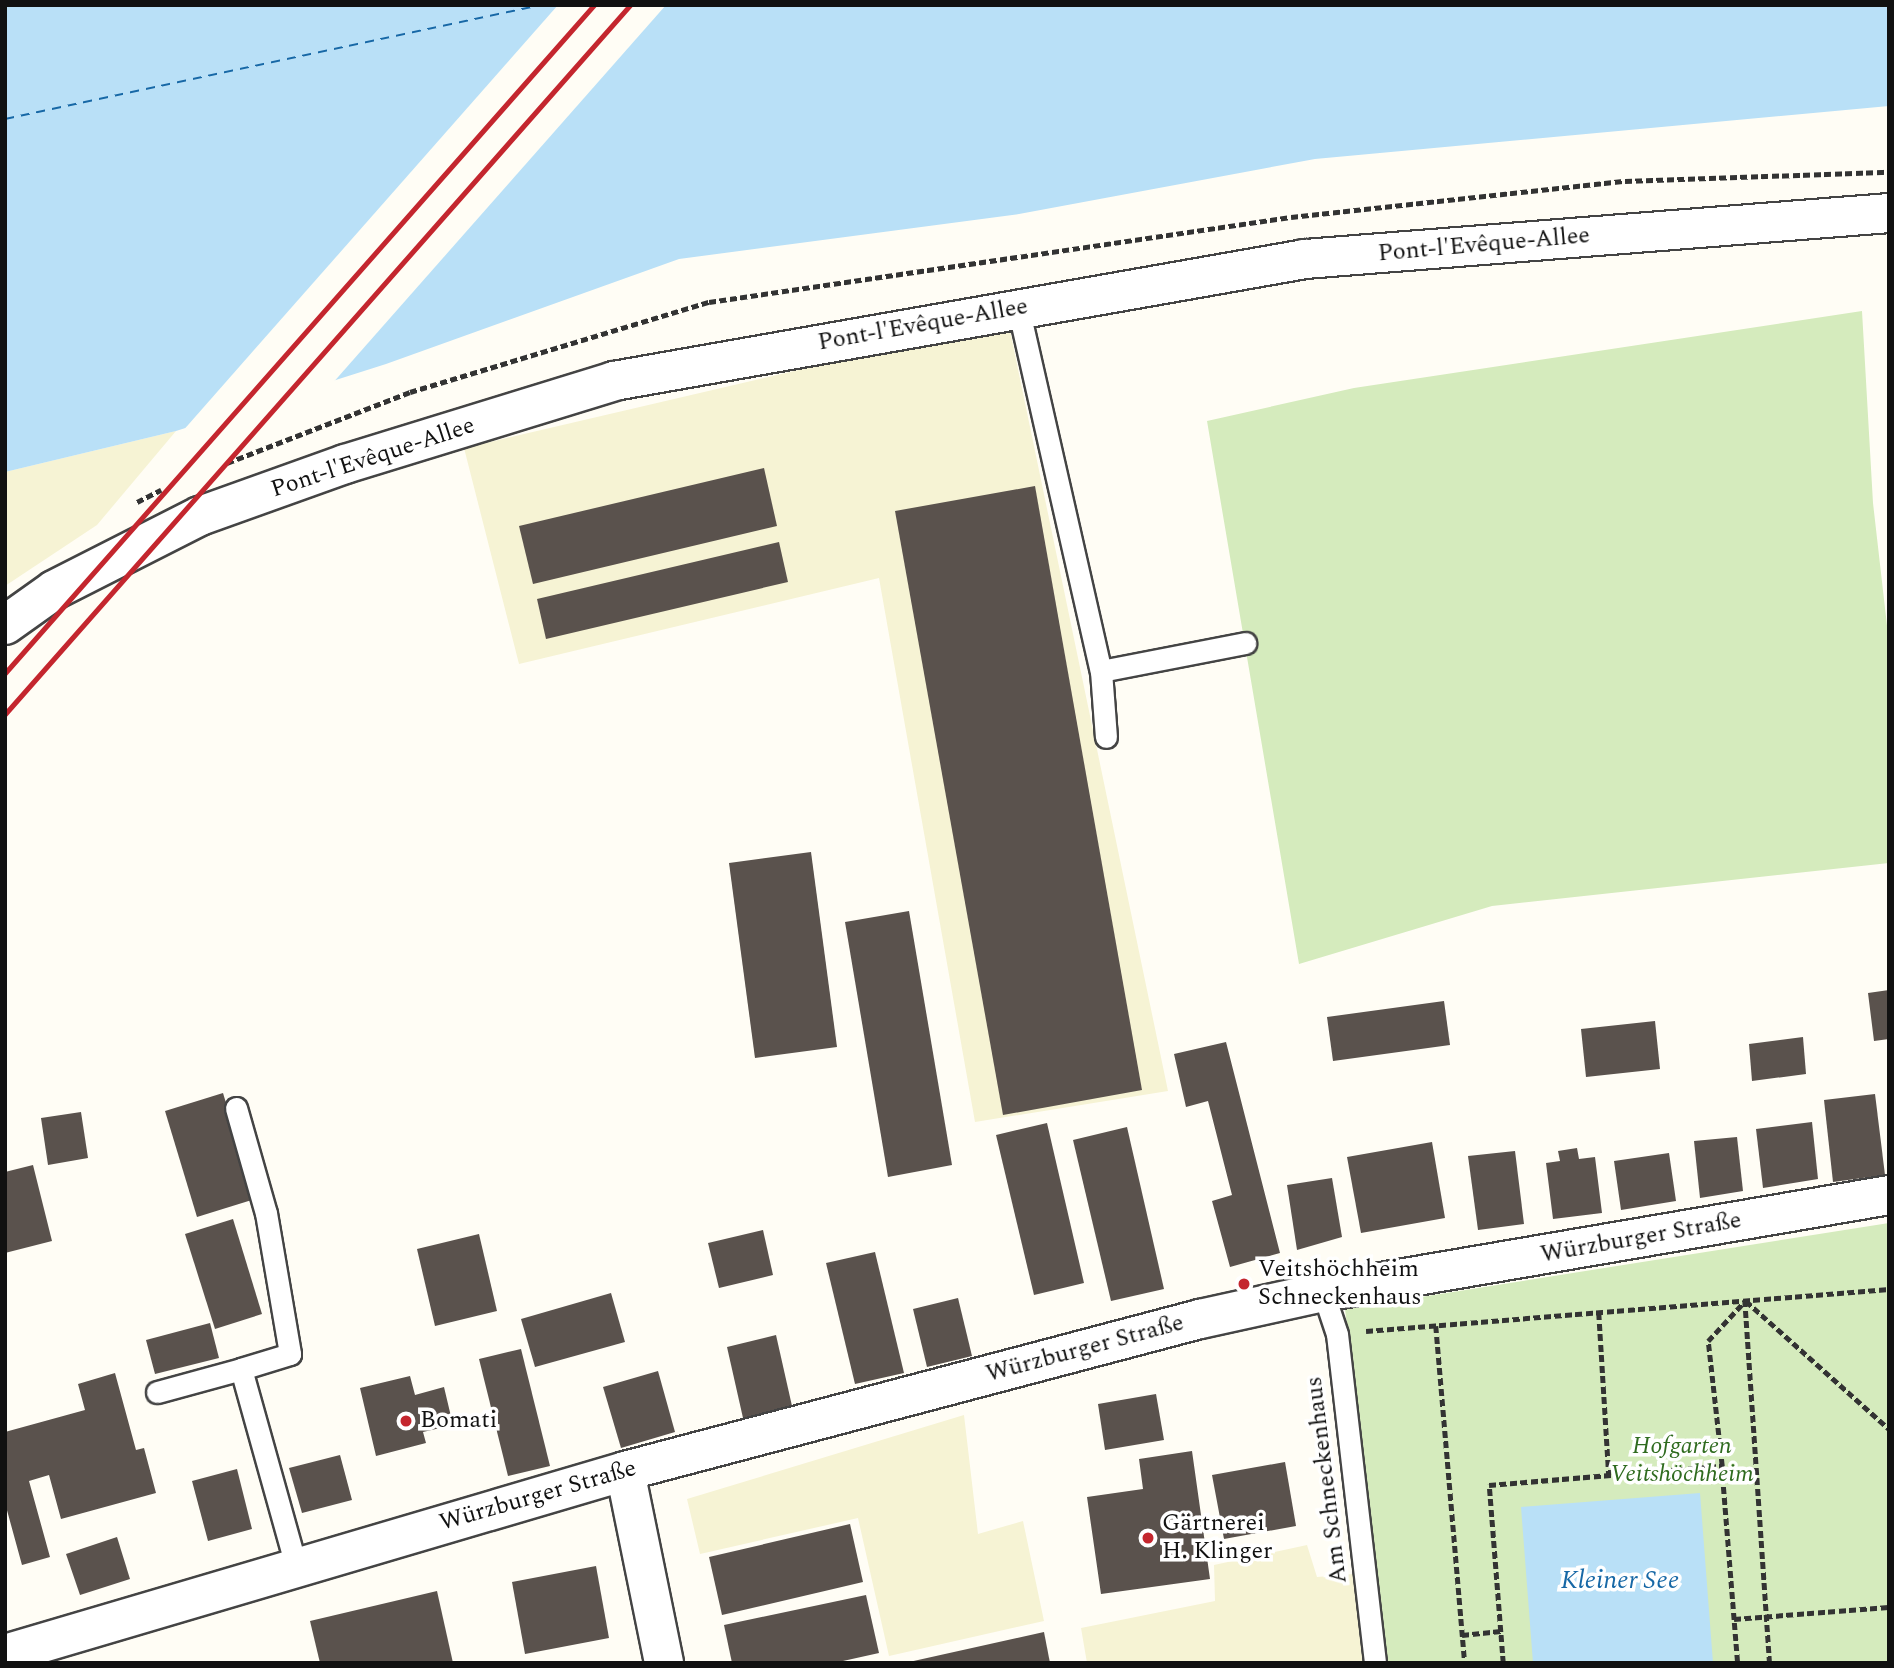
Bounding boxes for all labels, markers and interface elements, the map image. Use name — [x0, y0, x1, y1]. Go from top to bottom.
street label: Pont-l'Evêque-Allee — [1377, 221, 1591, 269]
street label: Pont-l'Evêque-Allee — [816, 292, 1030, 358]
street label: Pont-l'Evêque-Allee — [267, 411, 479, 505]
street label: Würzburger Straße — [1538, 1206, 1744, 1270]
place label: Veitshöchheim Schneckenhaus — [1258, 1256, 1422, 1312]
marker: Veitshöchheim Schneckenhaus — [1236, 1276, 1252, 1292]
street label: Würzburger Straße — [983, 1309, 1187, 1389]
street label: Am Schneckenhaus — [1300, 1375, 1354, 1585]
place label: Bomati — [420, 1407, 497, 1435]
marker: Bomati — [398, 1413, 414, 1429]
park label: Hofgarten Veitshöchheim — [1610, 1433, 1754, 1489]
street label: Würzburger Straße — [436, 1454, 640, 1538]
place label: Gärtnerei H. Klinger — [1162, 1510, 1273, 1566]
marker: Gärtnerei H. Klinger — [1140, 1530, 1156, 1546]
water label: Kleiner See — [1561, 1565, 1679, 1597]

